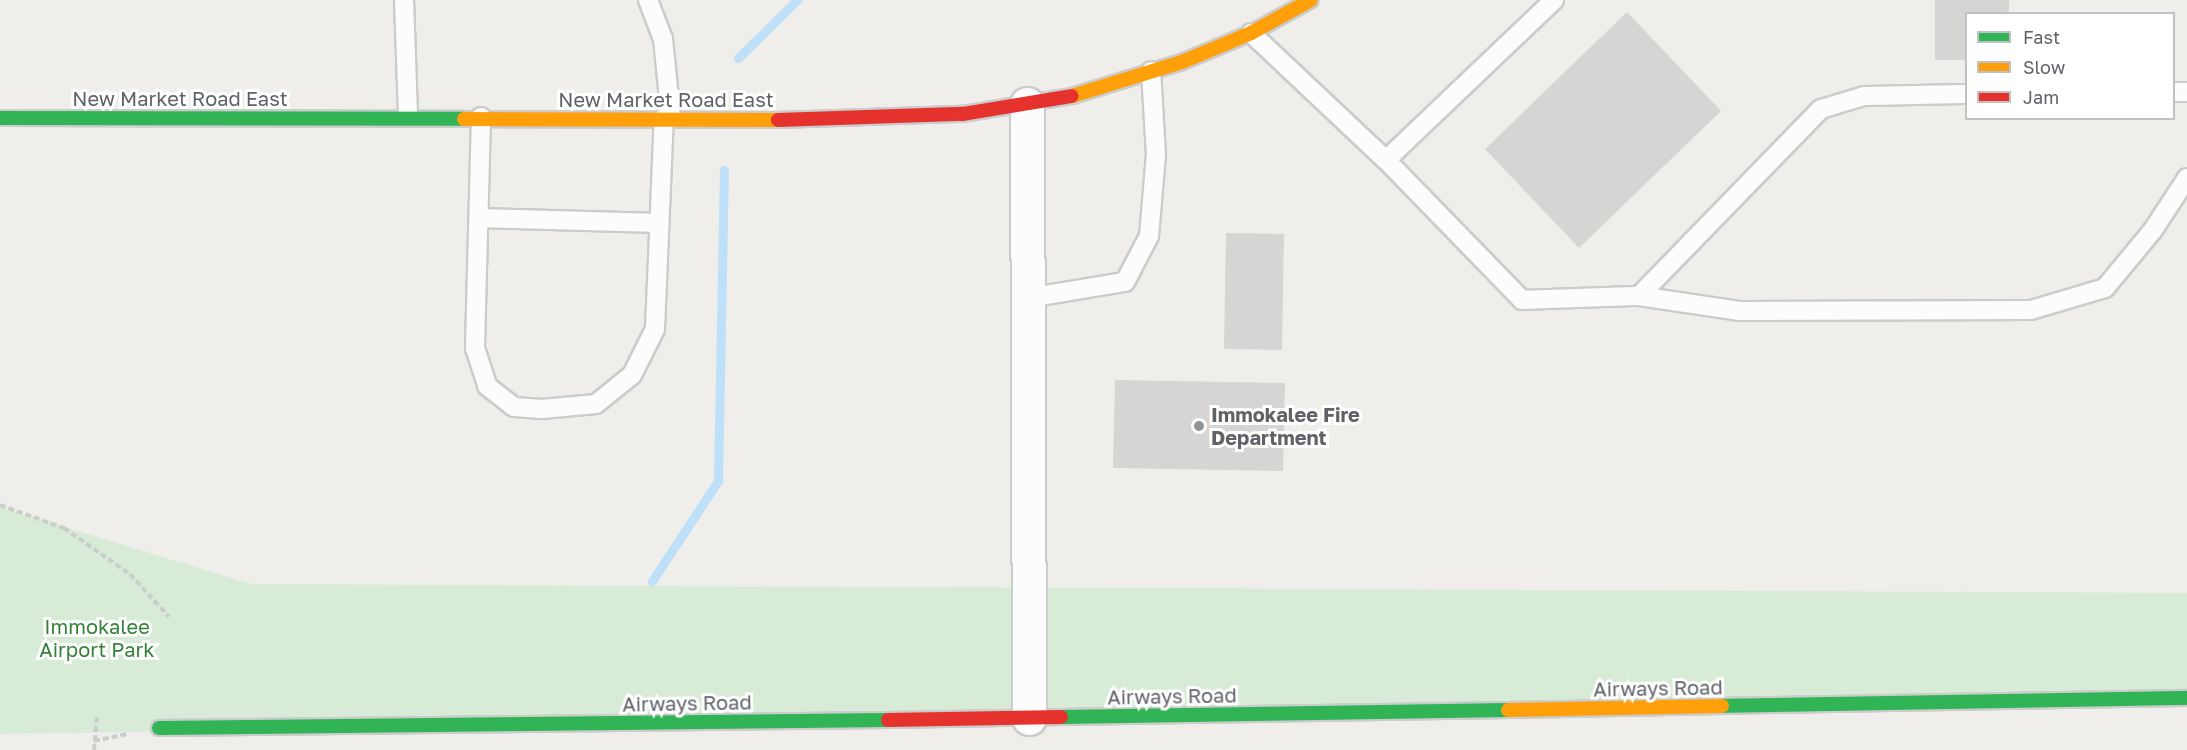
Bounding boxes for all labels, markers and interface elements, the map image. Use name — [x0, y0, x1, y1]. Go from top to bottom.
legend — [1965, 12, 2175, 120]
text: Fast — [2023, 26, 2060, 48]
text: Slow — [2023, 56, 2065, 78]
street label: New Market Road East — [72, 86, 288, 110]
text: Jam — [2023, 86, 2059, 108]
street label: New Market Road East — [558, 87, 774, 111]
place label: Immokalee Fire Department — [1211, 402, 1360, 449]
marker: Immokalee Fire Department — [1192, 419, 1206, 433]
park label: Immokalee Airport Park — [39, 614, 155, 661]
street label: Airways Road — [1593, 675, 1723, 701]
street label: Airways Road — [1107, 683, 1237, 709]
street label: Airways Road — [622, 690, 752, 716]

